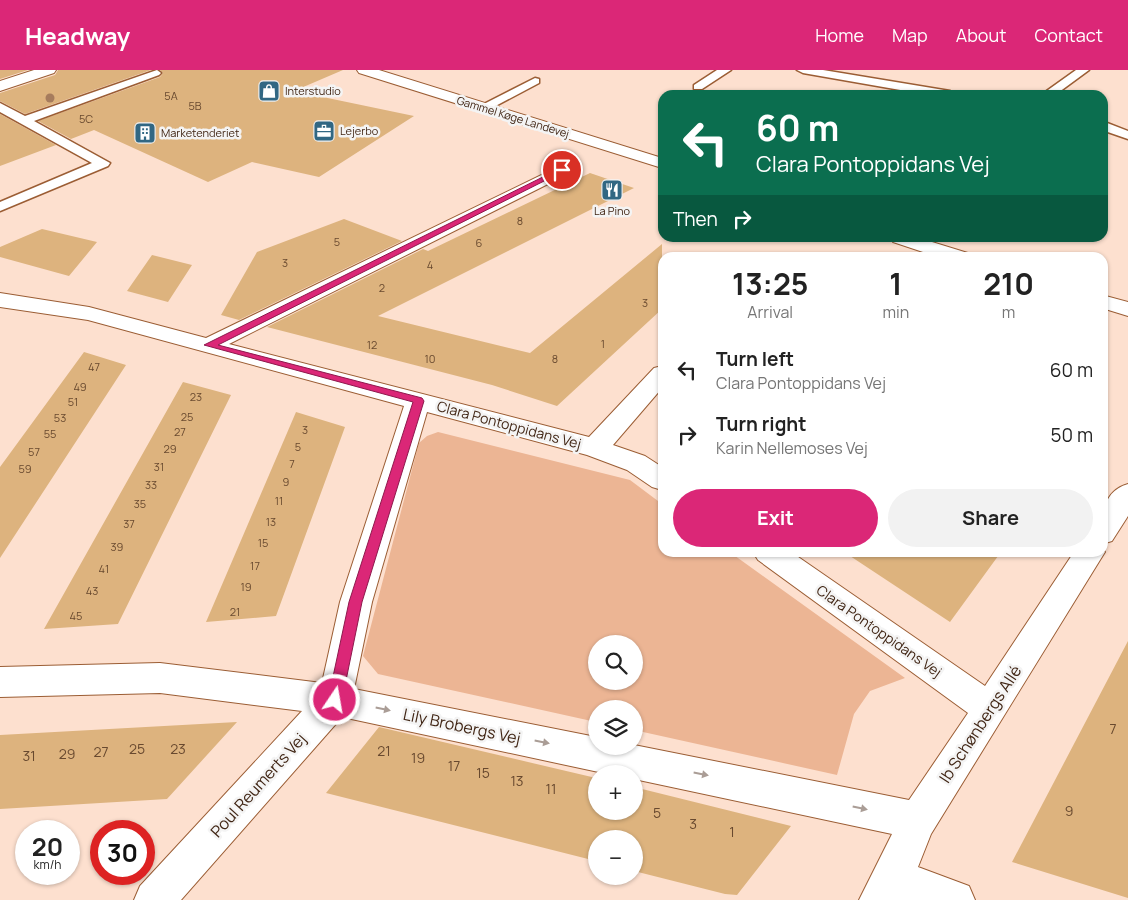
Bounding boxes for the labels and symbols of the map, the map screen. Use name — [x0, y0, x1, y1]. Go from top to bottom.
shop icon: Interstudio — [257, 79, 281, 103]
place label: Interstudio — [285, 83, 341, 98]
house number: 5A — [164, 88, 178, 103]
street label: Gammel Køge Landevej — [455, 92, 571, 141]
house number: 5B — [188, 98, 202, 113]
house number: 5C — [79, 111, 93, 126]
office icon: Lejerbo — [312, 119, 336, 143]
building icon: Marketenderiet — [133, 121, 157, 145]
place label: Lejerbo — [340, 123, 379, 138]
place label: Marketenderiet — [161, 125, 239, 140]
pin — [541, 149, 583, 191]
restaurant icon: La Pino — [600, 178, 624, 202]
place label: La Pino — [594, 203, 631, 218]
house number: 8 — [517, 213, 523, 228]
house number: 5 — [334, 234, 340, 249]
house number: 6 — [476, 235, 483, 250]
house number: 3 — [282, 255, 288, 270]
house number: 4 — [427, 257, 433, 272]
house number: 2 — [379, 280, 385, 295]
house number: 3 — [642, 295, 648, 310]
house number: 1 — [601, 336, 605, 351]
house number: 12 — [367, 337, 377, 352]
house number: 10 — [424, 351, 436, 366]
house number: 8 — [552, 351, 558, 366]
house number: 47 — [88, 359, 100, 374]
house number: 49 — [73, 379, 87, 394]
house number: 23 — [190, 389, 202, 404]
house number: 51 — [68, 394, 78, 409]
street label: Clara Pontoppidans Vej — [435, 396, 583, 453]
house number: 25 — [181, 409, 193, 424]
house number: 53 — [54, 410, 66, 425]
house number: 3 — [302, 422, 308, 437]
house number: 27 — [174, 424, 186, 439]
house number: 55 — [44, 426, 56, 441]
house number: 5 — [295, 439, 301, 454]
house number: 29 — [163, 441, 177, 456]
house number: 57 — [28, 444, 40, 459]
house number: 7 — [289, 456, 295, 471]
house number: 31 — [154, 459, 164, 474]
house number: 59 — [18, 461, 32, 476]
house number: 9 — [283, 474, 290, 489]
house number: 33 — [145, 477, 157, 492]
house number: 11 — [275, 493, 283, 508]
house number: 35 — [134, 496, 146, 511]
house number: 13 — [266, 514, 276, 529]
house number: 37 — [123, 516, 135, 531]
house number: 15 — [258, 535, 268, 550]
house number: 39 — [111, 539, 124, 554]
house number: 17 — [250, 558, 260, 573]
house number: 41 — [99, 561, 109, 576]
house number: 19 — [240, 579, 252, 594]
street label: Clara Pontoppidans Vej — [813, 580, 946, 681]
house number: 43 — [86, 583, 98, 598]
house number: 21 — [230, 604, 240, 619]
house number: 45 — [70, 608, 82, 623]
street label: Ib Schønbergs Allé — [934, 661, 1026, 787]
position arrow — [308, 673, 360, 725]
street label: Lily Brobergs Vej — [401, 703, 523, 749]
one-way arrow — [375, 706, 391, 714]
house number: 7 — [1109, 719, 1117, 738]
street label: Poul Reumerts Vej — [205, 728, 311, 842]
house number: 25 — [129, 739, 145, 758]
house number: 23 — [170, 739, 186, 758]
one-way arrow — [534, 739, 550, 747]
house number: 21 — [377, 741, 391, 760]
house number: 27 — [93, 742, 109, 761]
house number: 29 — [59, 744, 75, 763]
house number: 31 — [22, 746, 36, 765]
house number: 19 — [411, 748, 425, 767]
house number: 17 — [448, 756, 460, 775]
house number: 15 — [476, 763, 490, 782]
one-way arrow — [694, 770, 709, 778]
house number: 13 — [510, 771, 524, 790]
house number: 11 — [546, 779, 556, 798]
house number: 9 — [1065, 801, 1073, 820]
house number: 5 — [653, 803, 661, 822]
one-way arrow — [853, 804, 868, 812]
house number: 3 — [689, 814, 697, 833]
speed limit sign: 30 — [90, 820, 155, 885]
house number: 1 — [729, 822, 735, 841]

